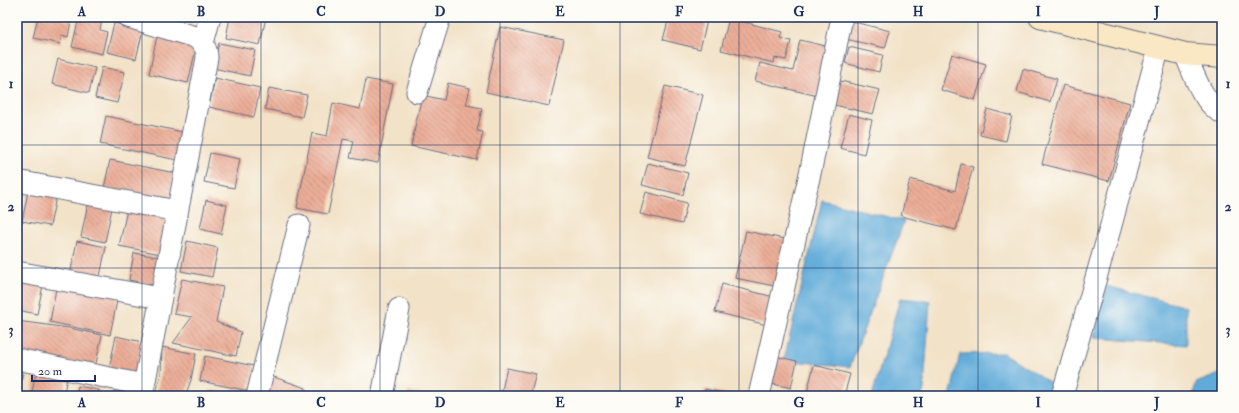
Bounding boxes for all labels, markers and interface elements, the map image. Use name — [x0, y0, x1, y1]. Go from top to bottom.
text: A — [77, 4, 87, 20]
text: B — [197, 4, 205, 20]
text: C — [316, 4, 326, 20]
text: D — [435, 4, 446, 20]
text: E — [555, 4, 565, 20]
text: F — [675, 4, 684, 20]
text: G — [794, 4, 805, 20]
text: H — [913, 4, 924, 20]
text: I — [1035, 4, 1041, 20]
text: J — [1153, 4, 1160, 21]
text: 1 — [9, 76, 14, 92]
text: 1 — [1226, 76, 1231, 92]
text: 2 — [8, 199, 15, 215]
text: 2 — [1225, 199, 1232, 215]
text: 3 — [9, 322, 14, 338]
text: 3 — [1226, 322, 1231, 338]
scale bar — [32, 357, 95, 383]
text: 20 m — [38, 364, 63, 379]
text: A — [77, 395, 87, 411]
text: B — [197, 395, 205, 411]
text: C — [316, 395, 326, 411]
text: D — [435, 395, 446, 411]
text: E — [555, 395, 565, 411]
text: F — [675, 395, 684, 411]
text: G — [794, 395, 805, 411]
text: H — [913, 395, 924, 411]
text: I — [1035, 395, 1041, 411]
text: J — [1153, 395, 1160, 412]

